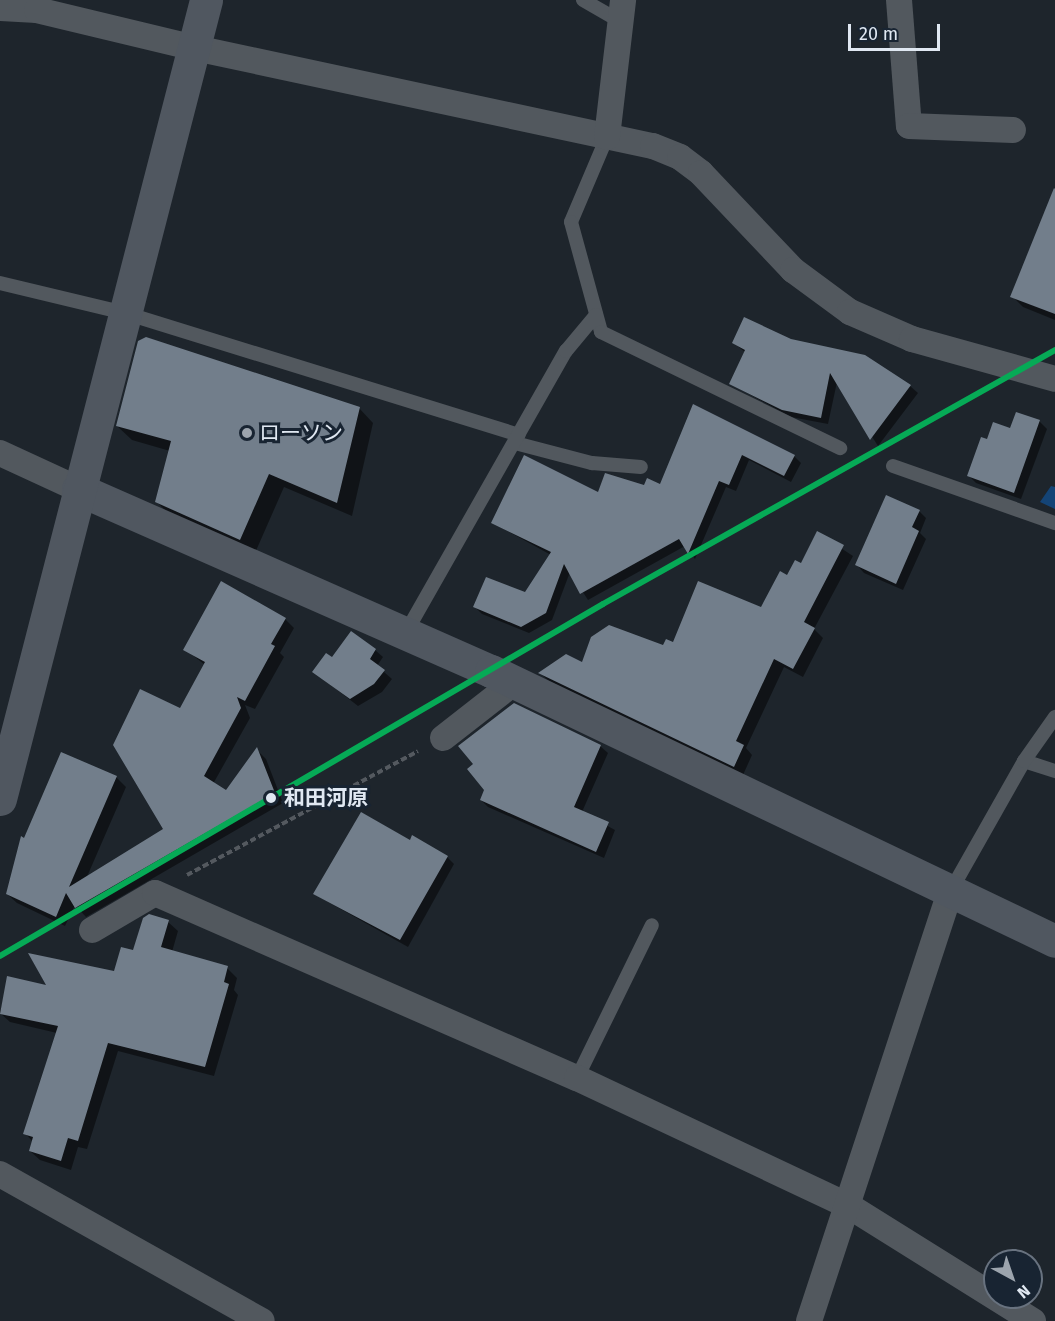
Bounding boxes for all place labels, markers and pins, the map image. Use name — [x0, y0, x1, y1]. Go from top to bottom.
place label: ローソン — [259, 420, 343, 446]
marker: ローソン — [240, 426, 254, 440]
place label: 和田河原 — [284, 785, 368, 811]
marker: 和田河原 — [262, 789, 280, 807]

